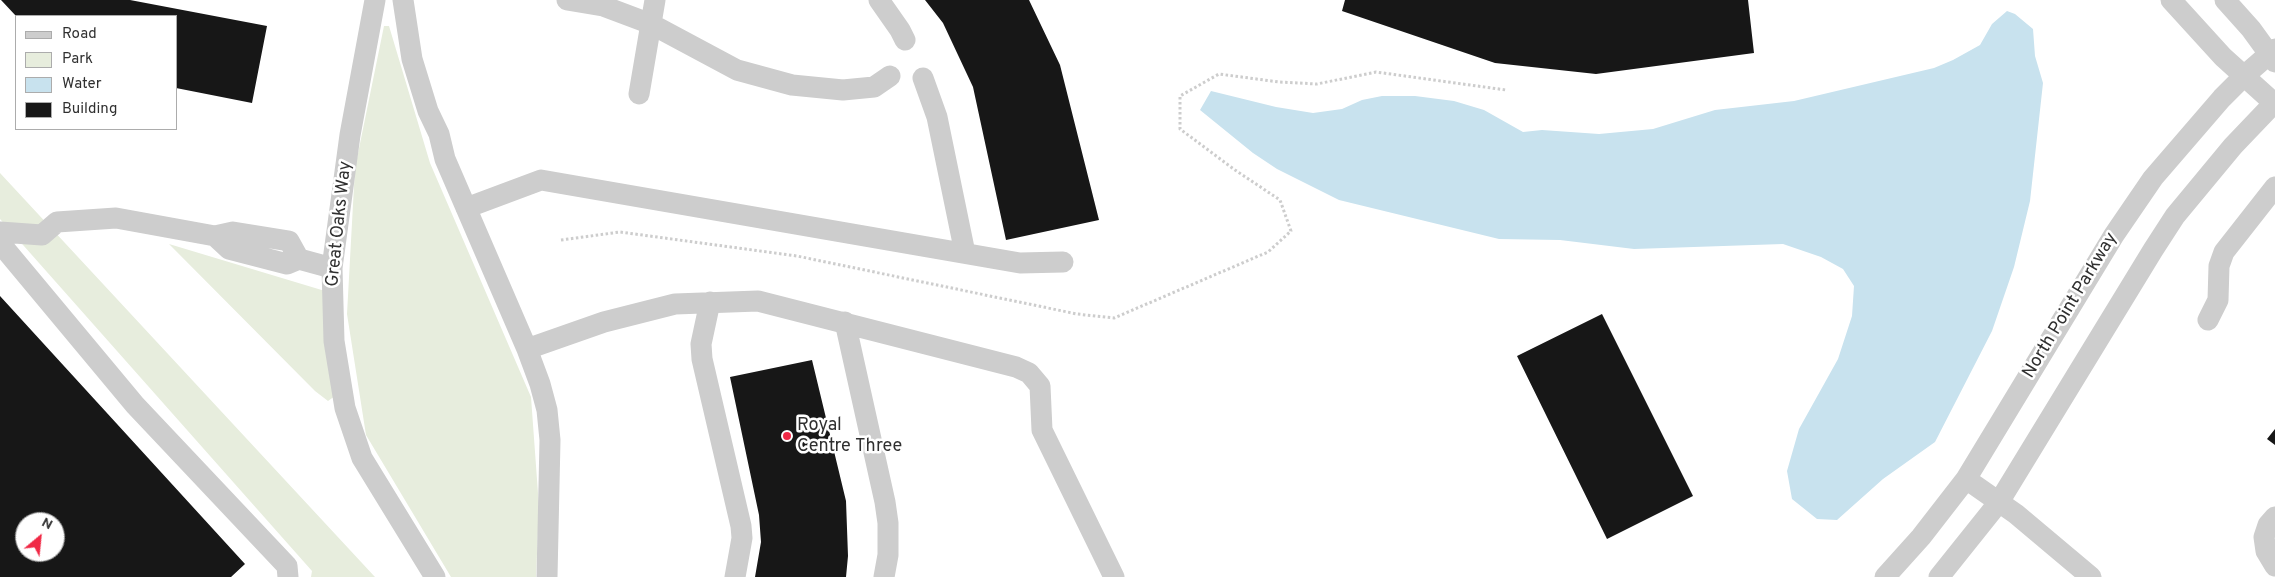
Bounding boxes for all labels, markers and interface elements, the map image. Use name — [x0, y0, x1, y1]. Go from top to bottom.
legend — [15, 15, 178, 130]
text: Road — [62, 25, 97, 44]
text: Park — [62, 50, 93, 69]
text: Water — [62, 75, 101, 94]
text: Building — [62, 100, 117, 119]
street label: Great Oaks Way — [323, 160, 357, 288]
street label: North Point Parkway — [2019, 229, 2123, 383]
place label: Royal Centre Three — [797, 415, 902, 458]
marker: Royal Centre Three — [781, 430, 793, 442]
north arrow — [15, 512, 65, 562]
text: N — [38, 514, 55, 534]

